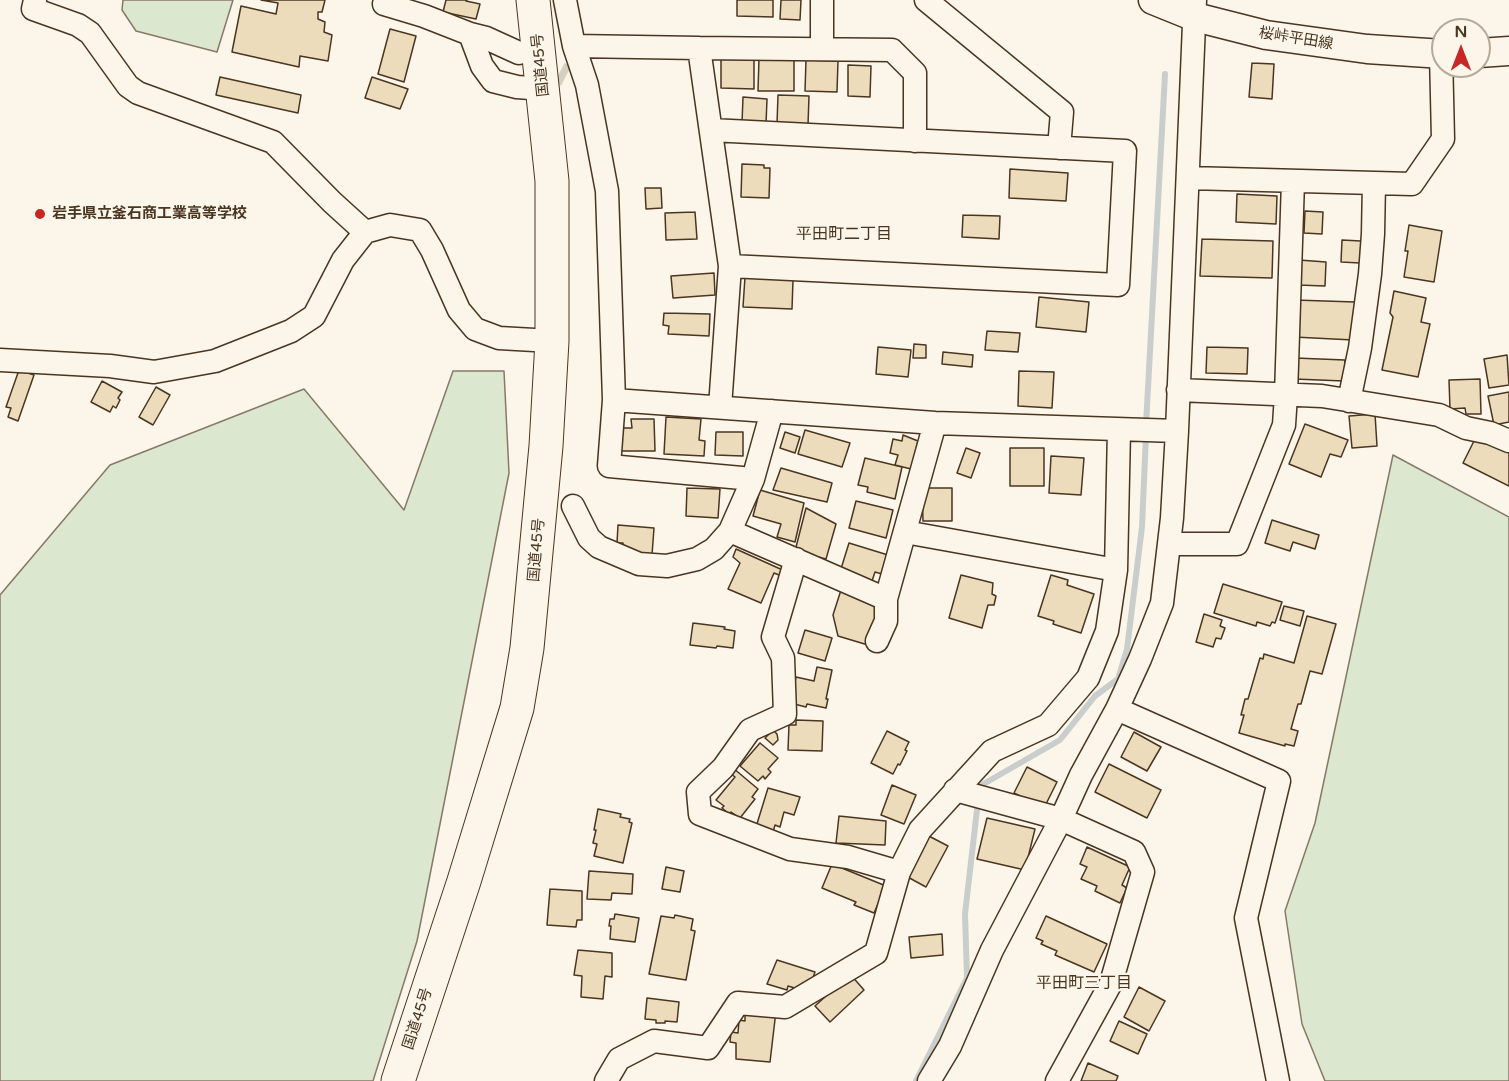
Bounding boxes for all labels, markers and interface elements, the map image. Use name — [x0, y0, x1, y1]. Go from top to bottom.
north arrow — [1431, 18, 1491, 78]
text: N — [1455, 22, 1467, 42]
street label: 桜峠平田線 — [1258, 24, 1334, 54]
street label: 国道45号 — [529, 32, 553, 98]
place label: 岩手県立釜石商工業高等学校 — [52, 205, 247, 223]
marker: 岩手県立釜石商工業高等学校 — [33, 207, 47, 221]
district label: 平田町二丁目 — [796, 225, 892, 245]
street label: 国道45号 — [525, 517, 549, 583]
district label: 平田町三丁目 — [1036, 974, 1132, 994]
street label: 国道45号 — [400, 986, 436, 1052]

